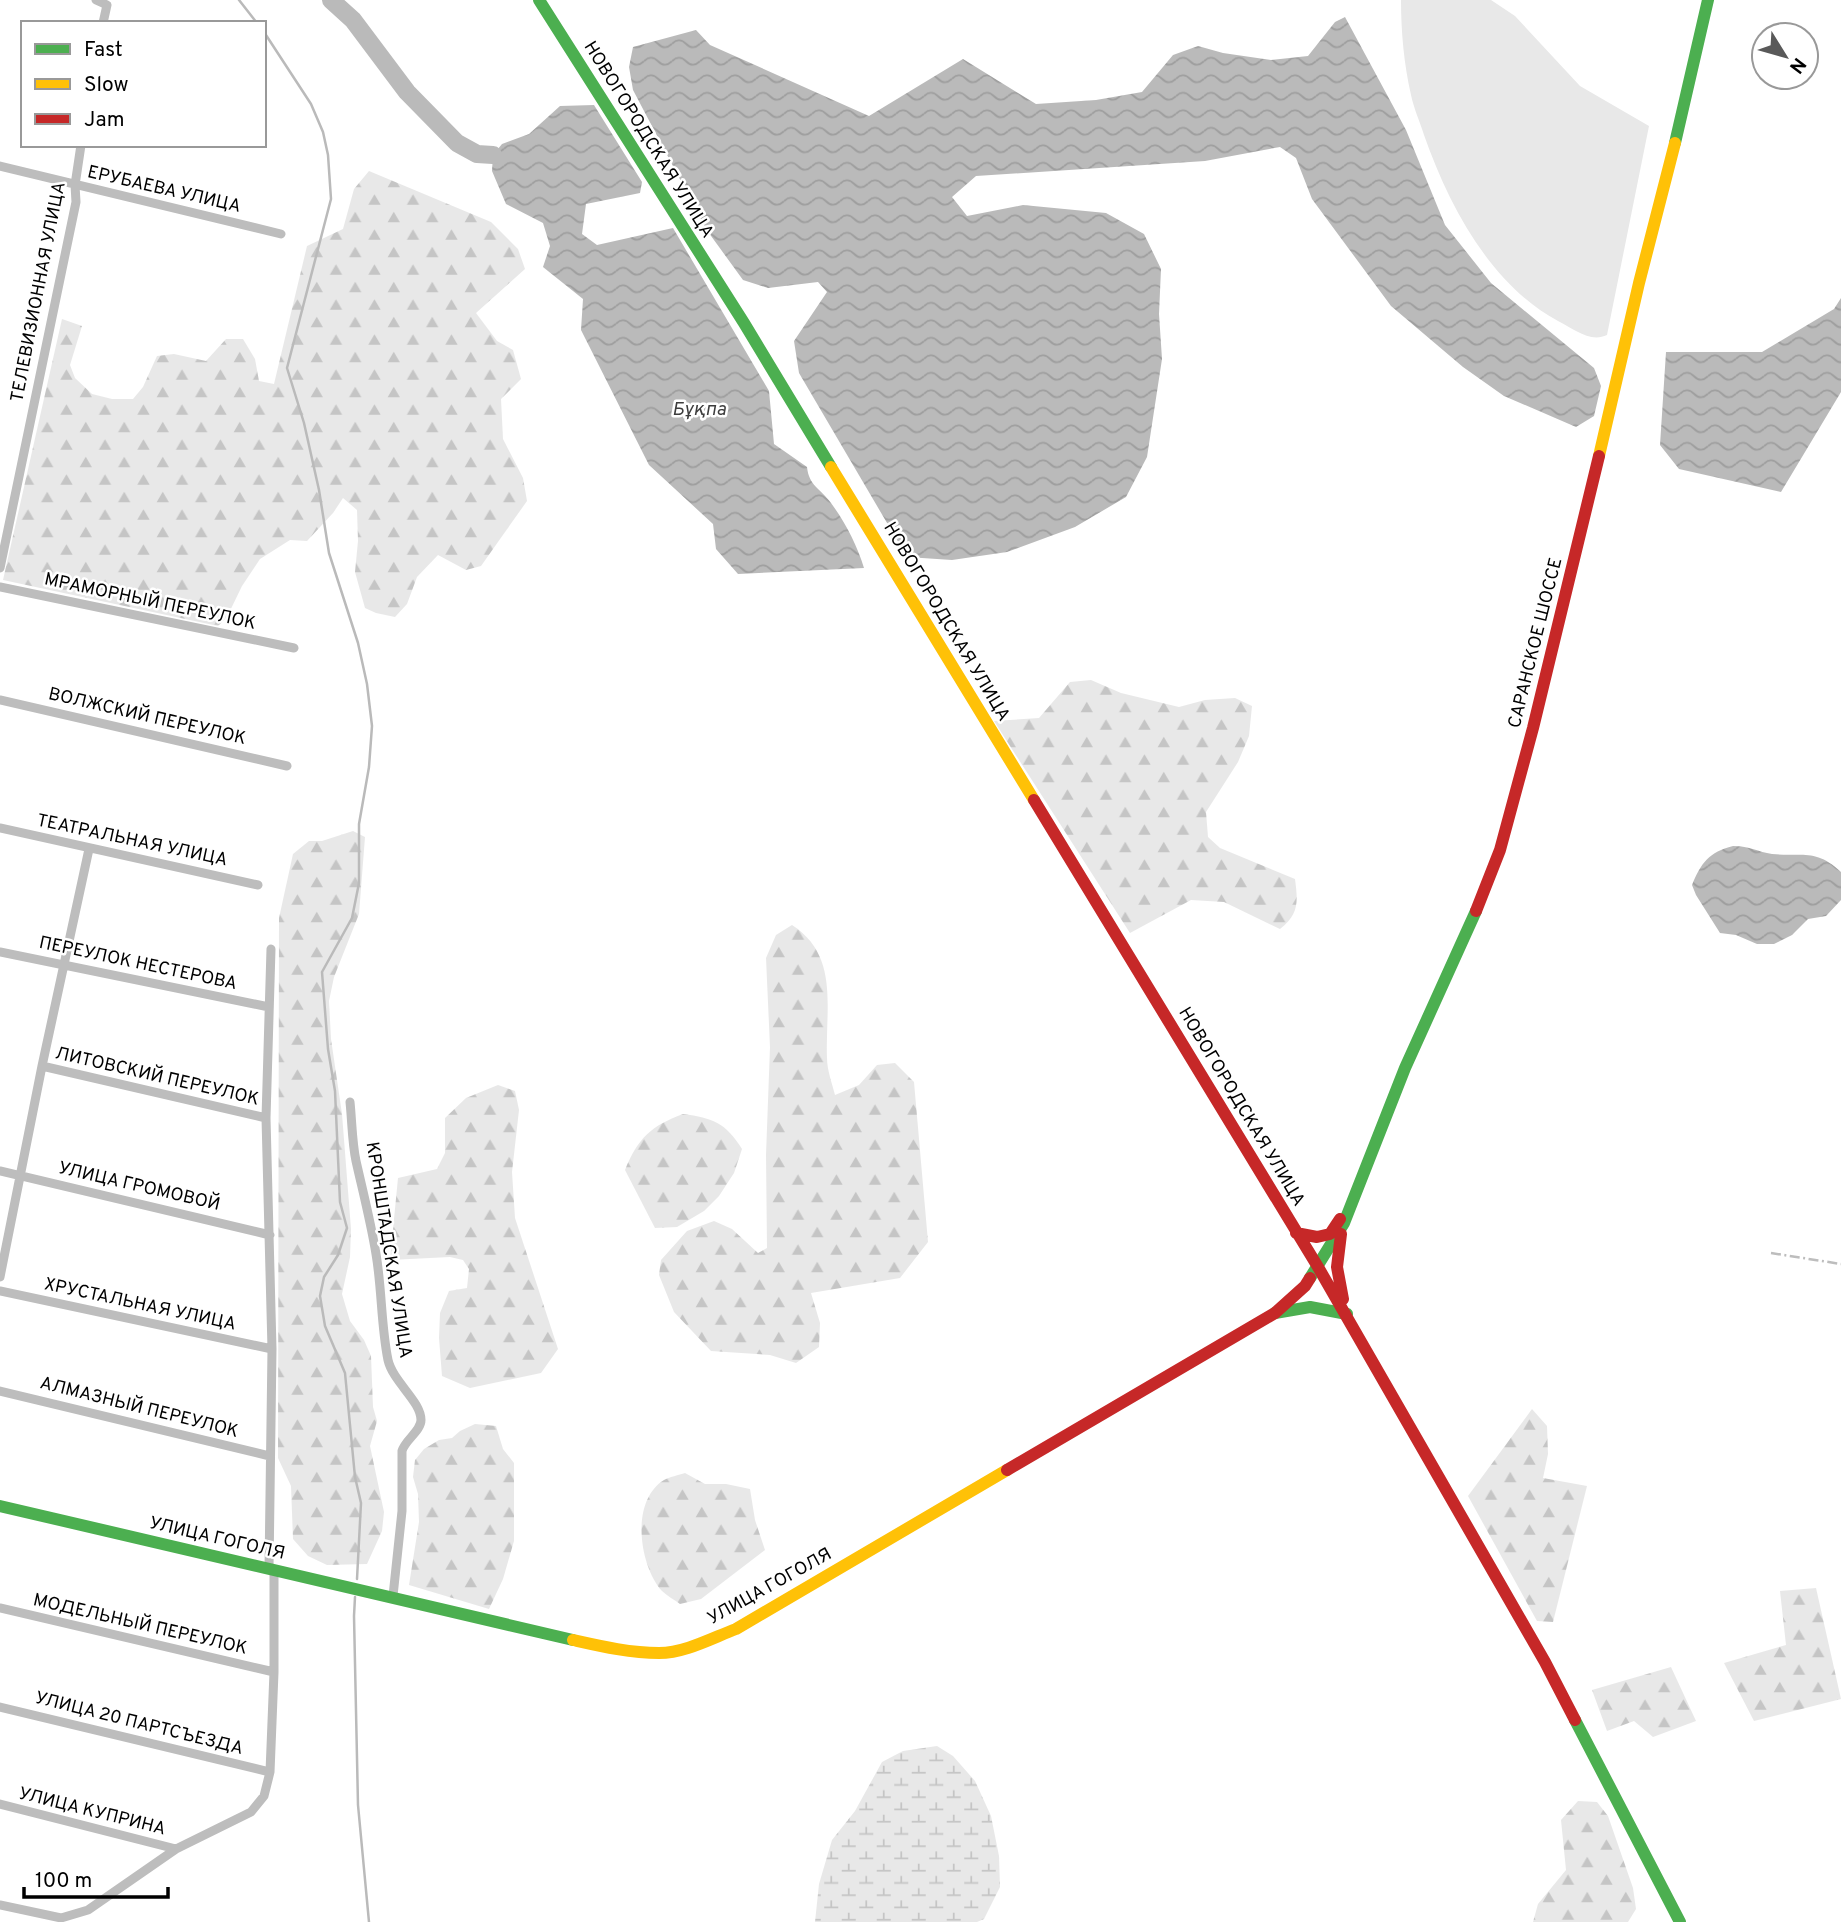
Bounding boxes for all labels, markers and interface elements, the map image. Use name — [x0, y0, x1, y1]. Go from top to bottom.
legend — [21, 21, 266, 147]
north arrow — [1750, 21, 1820, 91]
text: Fast — [84, 37, 123, 64]
street label: НОВОГОРОДСКАЯ УЛИЦА — [578, 37, 718, 243]
text: N — [1783, 52, 1811, 78]
text: Slow — [84, 72, 129, 99]
text: Jam — [84, 107, 125, 134]
street label: ЕРУБАЕВА УЛИЦА — [85, 161, 243, 219]
street label: ТЕЛЕВИЗИОННАЯ УЛИЦА — [6, 180, 72, 404]
water label: Бұқпа — [672, 398, 726, 422]
street label: НОВОГОРОДСКАЯ УЛИЦА — [877, 518, 1015, 726]
street label: САРАНСКОЕ ШОССЕ — [1504, 555, 1568, 731]
street label: МРАМОРНЫЙ ПЕРЕУЛОК — [42, 566, 259, 636]
street label: ВОЛЖСКИЙ ПЕРЕУЛОК — [46, 681, 249, 751]
street label: ТЕАТРАЛЬНАЯ УЛИЦА — [34, 810, 230, 872]
street label: ПЕРЕУЛОК НЕСТЕРОВА — [37, 932, 239, 996]
street label: НОВОГОРОДСКАЯ УЛИЦА — [1172, 1003, 1310, 1211]
street label: ЛИТОВСКИЙ ПЕРЕУЛОК — [53, 1040, 262, 1112]
street label: КРОНШТАДСКАЯ УЛИЦА — [360, 1140, 416, 1360]
street label: УЛИЦА ГРОМОВОЙ — [56, 1155, 223, 1217]
street label: ХРУСТАЛЬНАЯ УЛИЦА — [42, 1273, 238, 1337]
street label: АЛМАЗНЫЙ ПЕРЕУЛОК — [37, 1370, 241, 1444]
street label: УЛИЦА ГОГОЛЯ — [147, 1512, 287, 1566]
street label: УЛИЦА ГОГОЛЯ — [704, 1543, 836, 1631]
street label: МОДЕЛЬНЫЙ ПЕРЕУЛОК — [31, 1587, 250, 1661]
street label: УЛИЦА 20 ПАРТСЪЕЗДА — [33, 1687, 245, 1761]
street label: УЛИЦА КУПРИНА — [16, 1783, 168, 1841]
scale bar — [24, 1856, 168, 1900]
text: 100 m — [35, 1868, 92, 1895]

